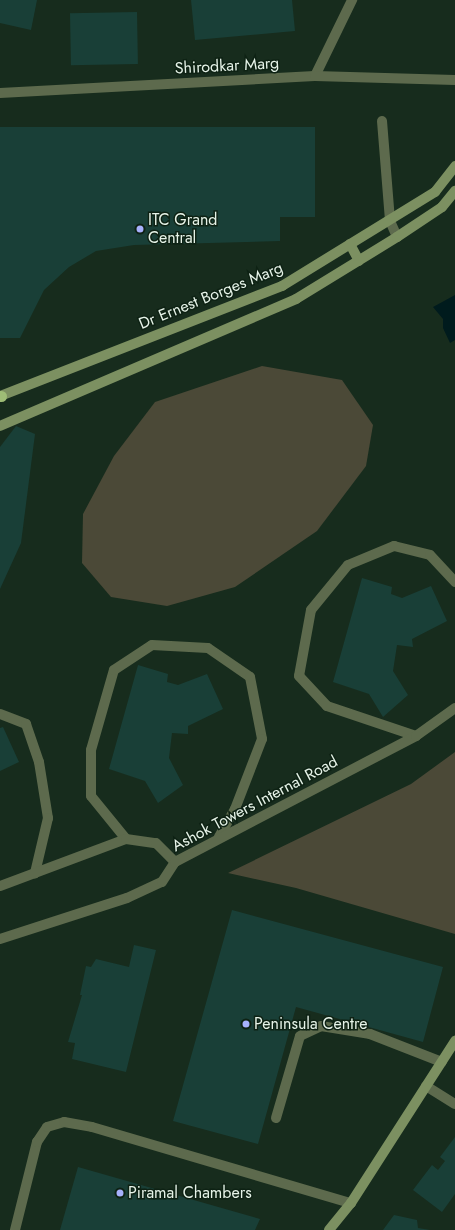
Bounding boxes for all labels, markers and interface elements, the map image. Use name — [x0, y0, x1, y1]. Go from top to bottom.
street label: Shirodkar Marg — [174, 54, 280, 78]
place label: ITC Grand Central — [148, 210, 217, 248]
marker: ITC Grand Central — [135, 224, 145, 234]
street label: Dr Ernest Borges Marg — [136, 258, 286, 334]
street label: Ashok Towers Internal Road — [169, 752, 341, 856]
place label: Peninsula Centre — [254, 1014, 367, 1034]
marker: Peninsula Centre — [241, 1019, 251, 1029]
place label: Piramal Chambers — [128, 1183, 252, 1203]
marker: Piramal Chambers — [115, 1188, 125, 1198]

